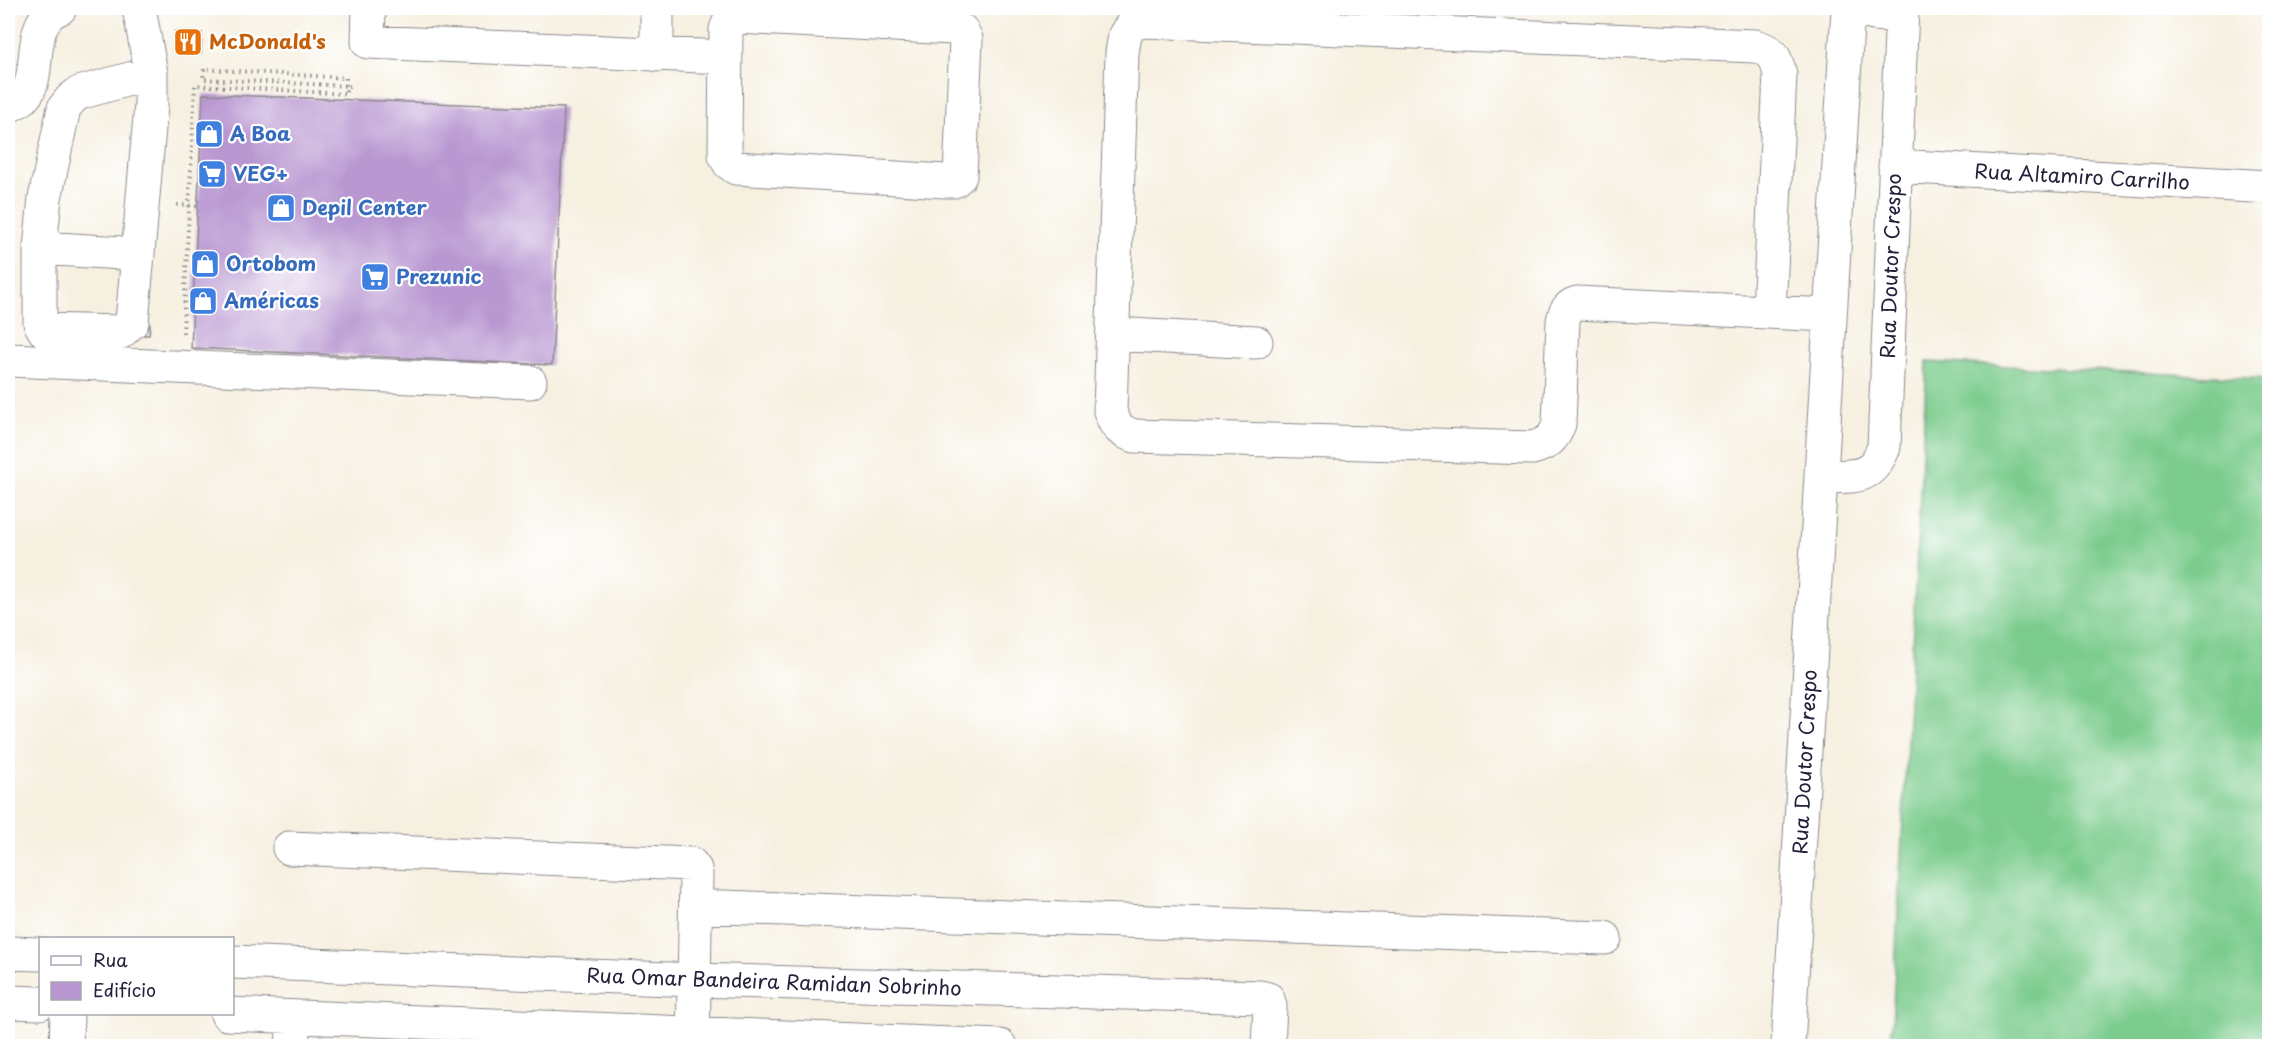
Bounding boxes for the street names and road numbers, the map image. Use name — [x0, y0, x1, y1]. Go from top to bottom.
street label: Rua Altamiro Carrilho — [1974, 155, 2190, 197]
street label: Rua Doutor Crespo — [1872, 173, 1908, 359]
street label: Rua Doutor Crespo — [1784, 669, 1824, 855]
street label: Rua Omar Bandeira Ramidan Sobrinho — [586, 959, 962, 1003]

